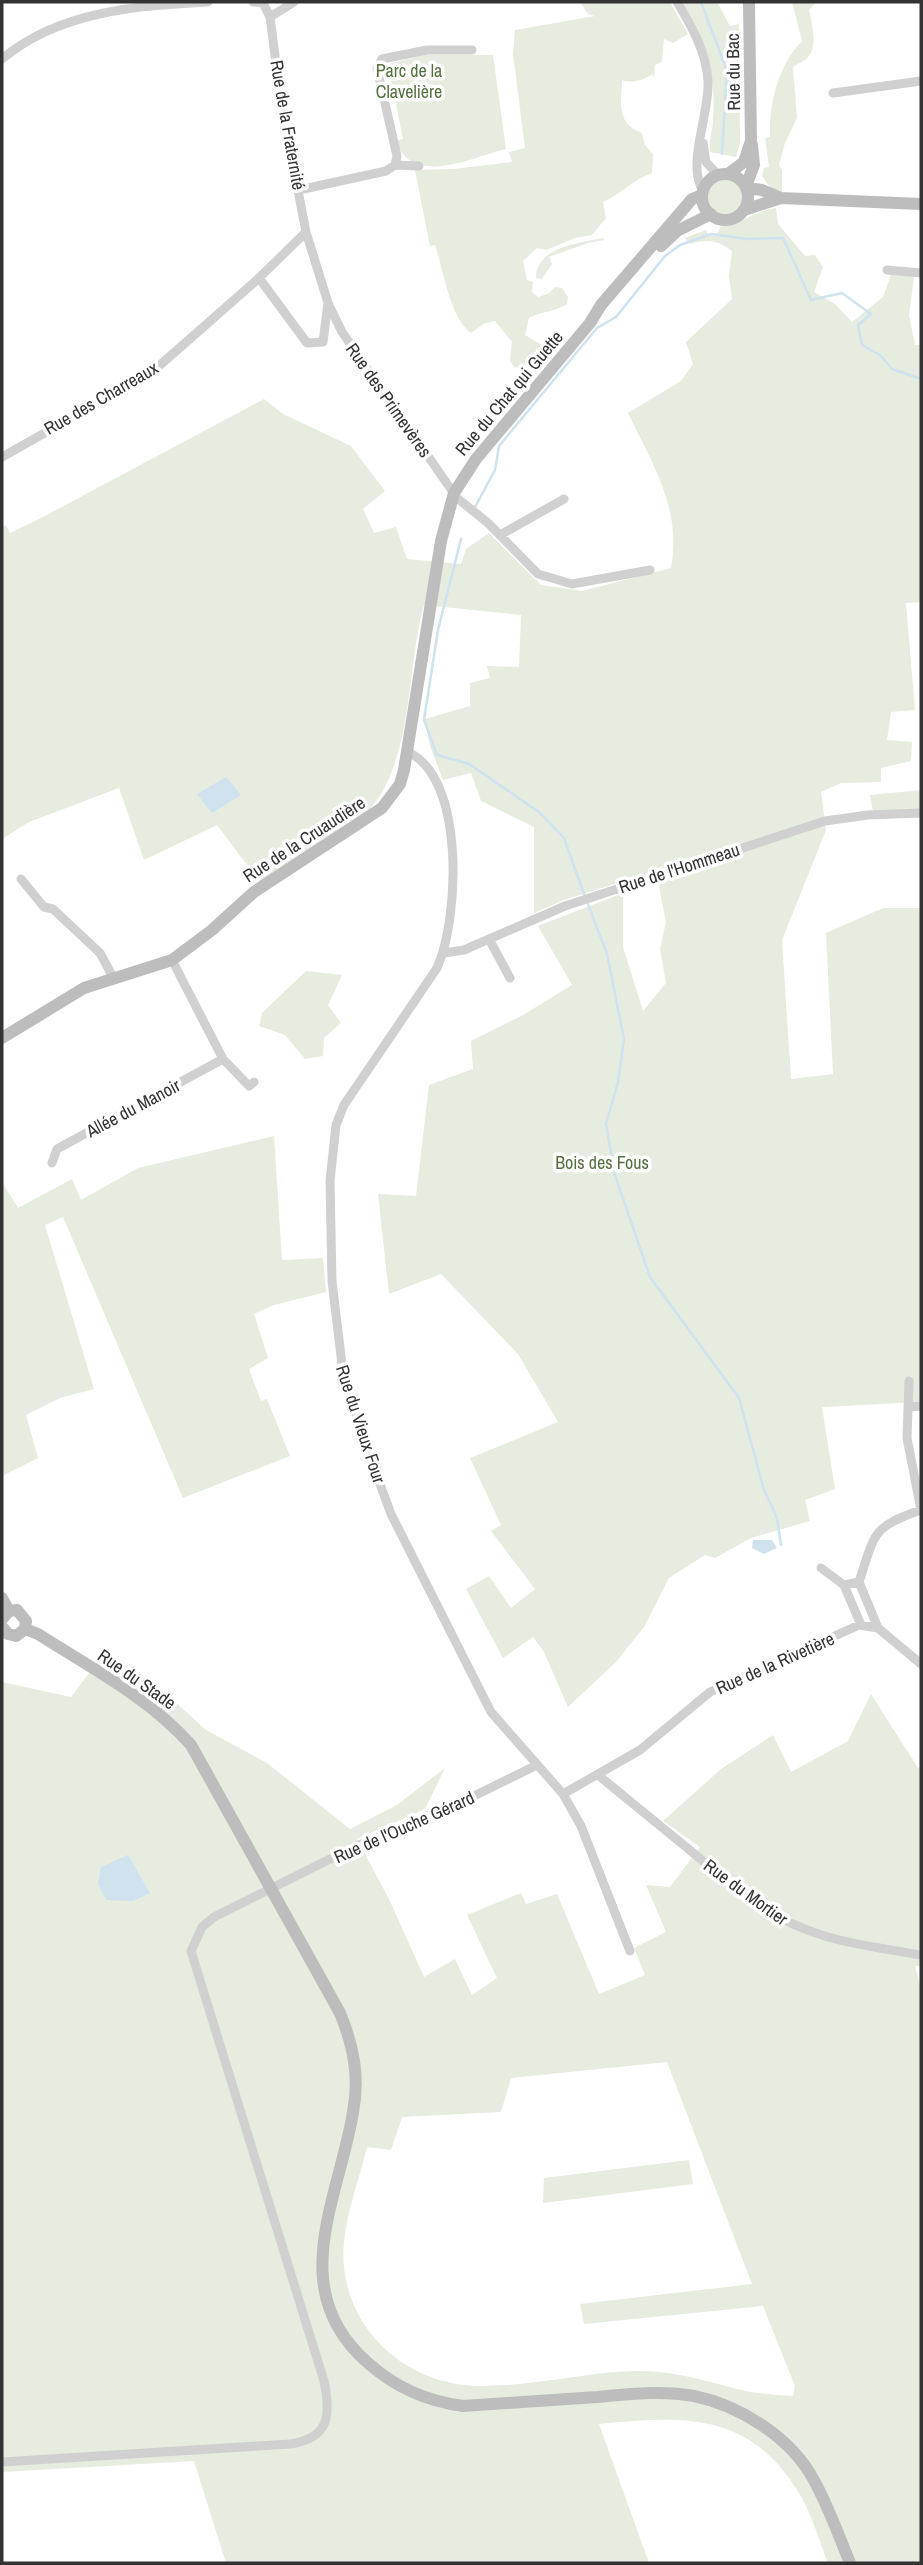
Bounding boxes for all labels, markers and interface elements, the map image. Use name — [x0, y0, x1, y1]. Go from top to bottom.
street label: Rue du Bac — [720, 33, 746, 111]
street label: Rue de la Fraternité — [264, 58, 312, 192]
park label: Parc de la Clavelière — [376, 58, 442, 104]
street label: Rue du Chat qui Guette — [449, 325, 569, 461]
street label: Rue des Primevères — [340, 338, 438, 462]
street label: Rue des Charreaux — [39, 355, 163, 441]
street label: Rue de la Cruaudière — [238, 790, 370, 888]
street label: Rue de l'Hommeau — [615, 837, 743, 899]
street label: Allée du Manoir — [81, 1073, 185, 1144]
park label: Bois des Fous — [555, 1150, 649, 1175]
street label: Rue du Vieux Four — [330, 1362, 392, 1486]
street label: Rue de la Rivetière — [712, 1626, 838, 1700]
street label: Rue du Stade — [93, 1643, 181, 1715]
street label: Rue de l'Ouche Gérard — [330, 1785, 478, 1869]
street label: Rue du Mortier — [699, 1853, 793, 1931]

